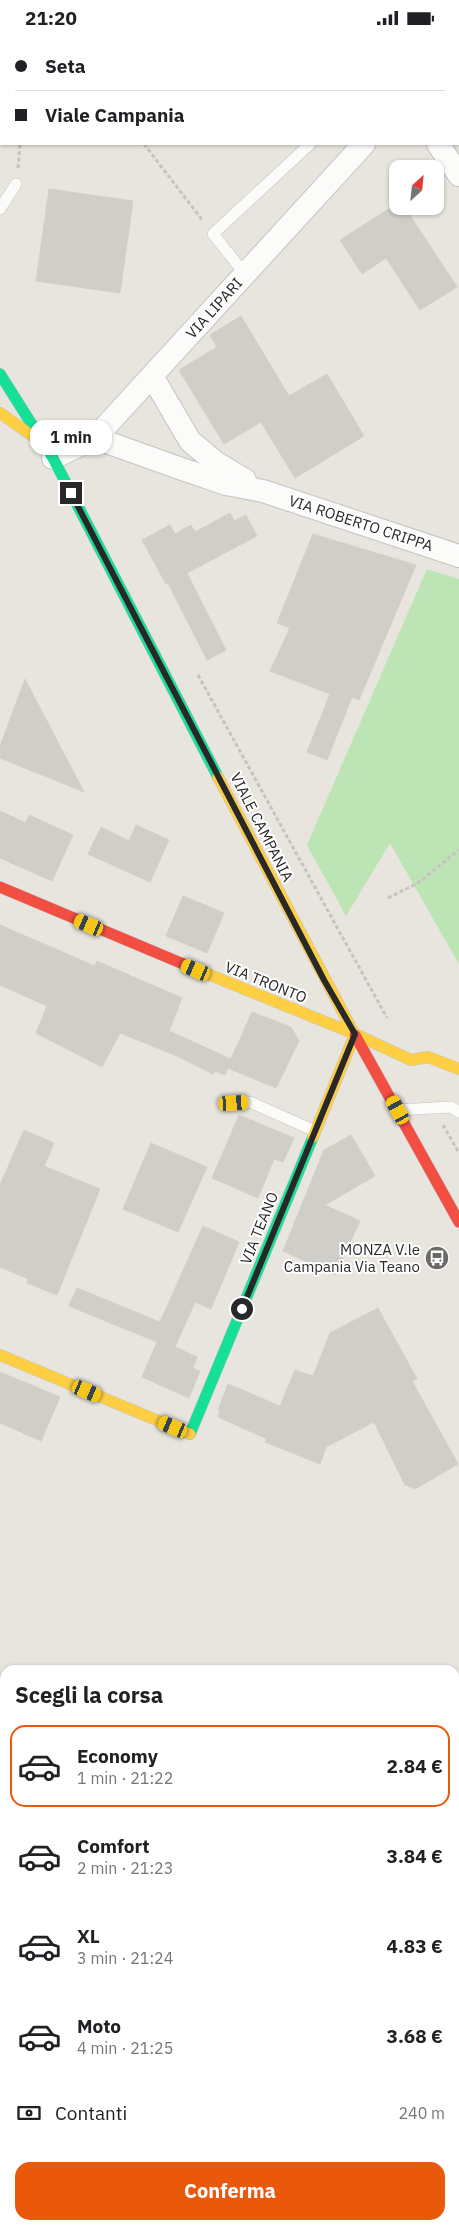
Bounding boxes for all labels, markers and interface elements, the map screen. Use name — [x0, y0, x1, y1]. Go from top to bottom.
text: 21:20 — [25, 6, 77, 30]
text: Seta — [45, 54, 86, 78]
text: Viale Campania — [45, 103, 185, 127]
north arrow — [389, 160, 444, 215]
map controls — [389, 160, 444, 215]
street label: VIA LIPARI — [182, 274, 246, 342]
callout: 1 min — [30, 421, 112, 455]
text: 1 min — [50, 427, 92, 447]
route end — [60, 482, 82, 504]
street label: VIA ROBERTO CRIPPA — [286, 491, 436, 555]
street label: VIALE CAMPANIA — [226, 769, 298, 885]
car — [72, 912, 105, 938]
car — [179, 957, 212, 983]
street label: VIA TRONTO — [222, 957, 310, 1007]
car — [384, 1093, 411, 1127]
car — [218, 1095, 249, 1111]
street label: VIA TEANO — [236, 1189, 282, 1267]
place label: MONZA V.le Campania Via Teano — [284, 1240, 420, 1276]
bus stop icon: MONZA V.le Campania Via Teano — [424, 1245, 450, 1271]
route start — [231, 1298, 253, 1320]
car — [70, 1378, 103, 1404]
car — [156, 1414, 189, 1440]
text: Scegli la corsa — [15, 1680, 163, 1709]
icon: car — [17, 1744, 62, 1789]
text: Economy — [77, 1744, 158, 1768]
text: 2.84 € — [387, 1754, 443, 1778]
text: 1 min · 21:22 — [77, 1768, 173, 1788]
icon: car — [17, 1834, 62, 1879]
text: Comfort — [77, 1834, 150, 1858]
text: 3.84 € — [387, 1844, 443, 1868]
text: 2 min · 21:23 — [77, 1858, 173, 1878]
icon: car — [17, 1924, 62, 1969]
text: XL — [77, 1924, 100, 1948]
text: 4.83 € — [387, 1934, 443, 1958]
text: 3 min · 21:24 — [77, 1948, 173, 1968]
icon: car — [17, 2014, 62, 2059]
text: Moto — [77, 2014, 121, 2038]
text: 3.68 € — [387, 2024, 443, 2048]
text: 4 min · 21:25 — [77, 2038, 173, 2058]
icon: cash — [15, 2099, 43, 2127]
text: Contanti — [55, 2101, 127, 2125]
text: 240 m — [398, 2103, 445, 2123]
button: Conferma — [15, 2162, 445, 2220]

